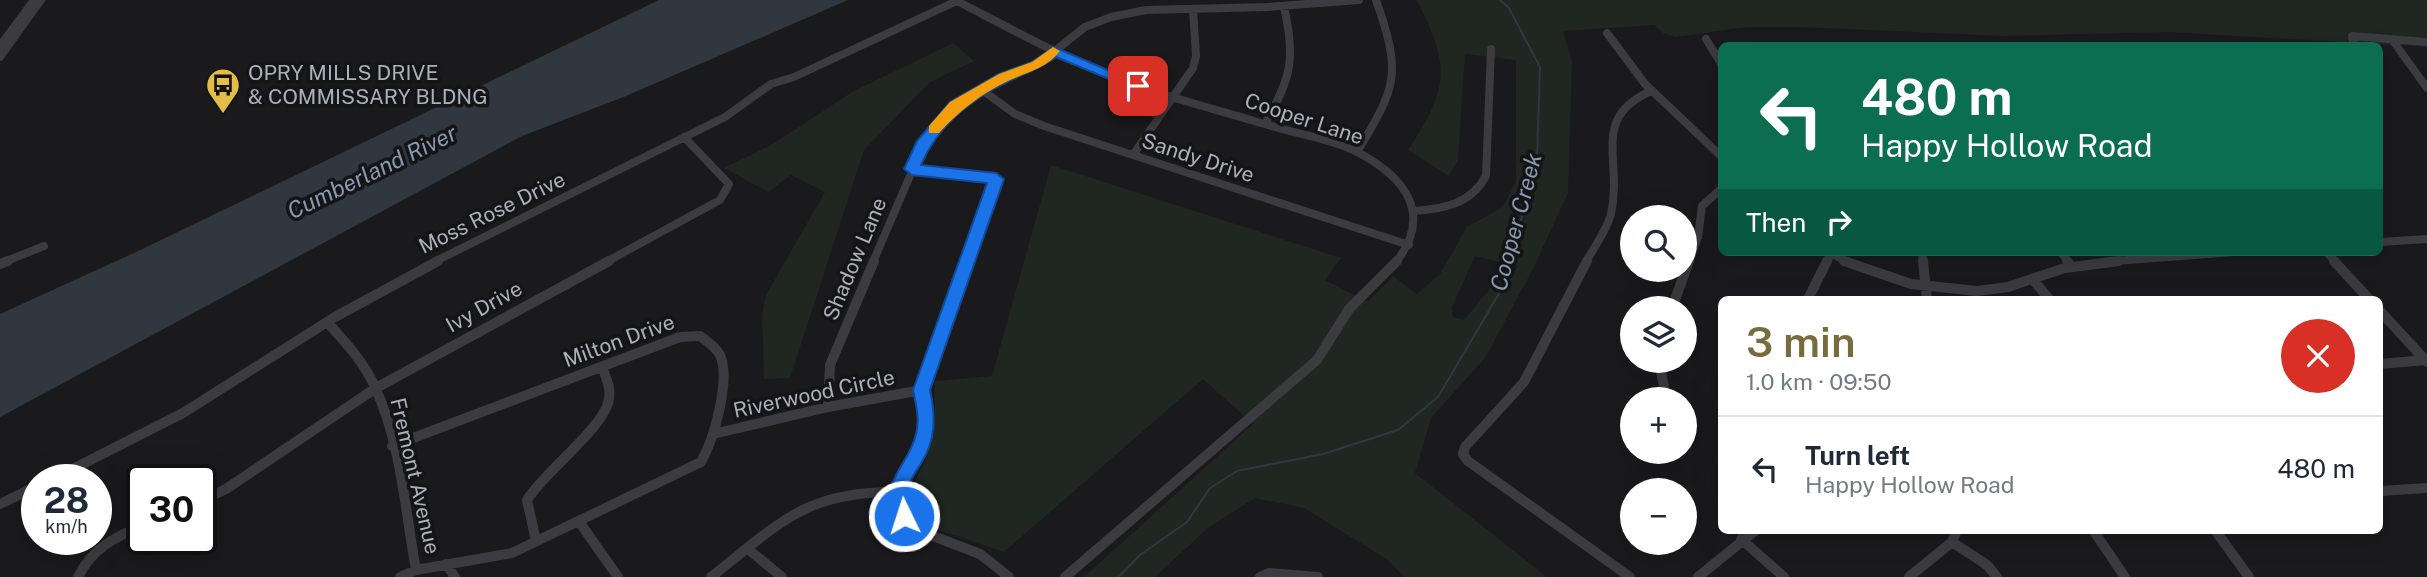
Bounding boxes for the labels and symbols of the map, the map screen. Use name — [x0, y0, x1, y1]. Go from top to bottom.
pin — [1108, 56, 1168, 116]
place label: OPRY MILLS DRIVE & COMMISSARY BLDNG — [248, 60, 488, 109]
bus stop icon: OPRY MILLS DRIVE & COMMISSARY BLDNG — [204, 66, 242, 115]
street label: Cooper Lane — [1242, 88, 1367, 149]
water label: Cumberland River — [283, 119, 461, 224]
street label: Sandy Drive — [1139, 128, 1258, 187]
water label: Cooper Creek — [1484, 149, 1547, 294]
street label: Moss Rose Drive — [414, 166, 569, 259]
street label: Shadow Lane — [817, 194, 892, 324]
street label: Ivy Drive — [441, 275, 526, 338]
street label: Milton Drive — [560, 309, 678, 372]
street label: Riverwood Circle — [731, 364, 897, 423]
street label: Fremont Avenue — [385, 395, 446, 556]
speed limit sign: 30 — [126, 464, 217, 555]
position arrow — [867, 479, 941, 553]

